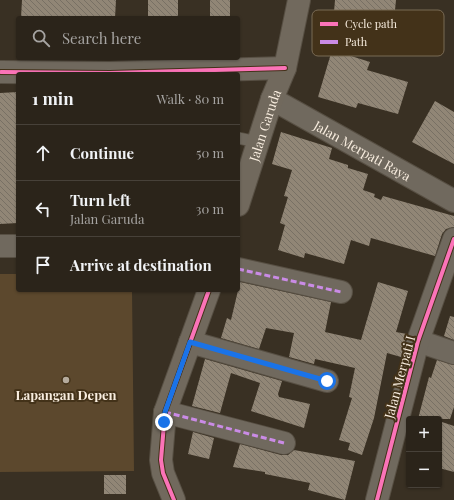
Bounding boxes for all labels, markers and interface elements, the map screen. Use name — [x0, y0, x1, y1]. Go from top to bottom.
legend — [312, 10, 444, 56]
search box — [16, 16, 240, 60]
text: Cycle path — [345, 16, 397, 31]
icon: search — [30, 27, 52, 49]
text: Search here — [62, 28, 141, 48]
text: Path — [345, 34, 368, 49]
street label: Jalan Garuda — [244, 86, 284, 164]
text: 1 min — [32, 87, 74, 109]
text: Walk · 80 m — [156, 90, 224, 107]
street label: Jalan Merpati Raya — [310, 115, 415, 184]
icon: ahead — [32, 142, 54, 164]
text: Continue — [70, 143, 134, 163]
text: 50 m — [196, 144, 224, 161]
text: Turn left — [70, 190, 131, 210]
icon: left — [32, 198, 54, 220]
text: 30 m — [196, 200, 224, 217]
text: Jalan Garuda — [70, 210, 145, 227]
icon: arrive — [32, 254, 54, 276]
text: Arrive at destination — [70, 255, 212, 275]
street label: Jalan Merpati I — [380, 334, 418, 421]
route start — [318, 372, 336, 390]
marker: Lapangan Depen — [61, 375, 71, 385]
place label: Lapangan Depen — [16, 386, 116, 403]
route end — [155, 413, 173, 431]
map controls — [406, 416, 442, 488]
button: + — [406, 416, 442, 452]
button: − — [406, 452, 442, 488]

